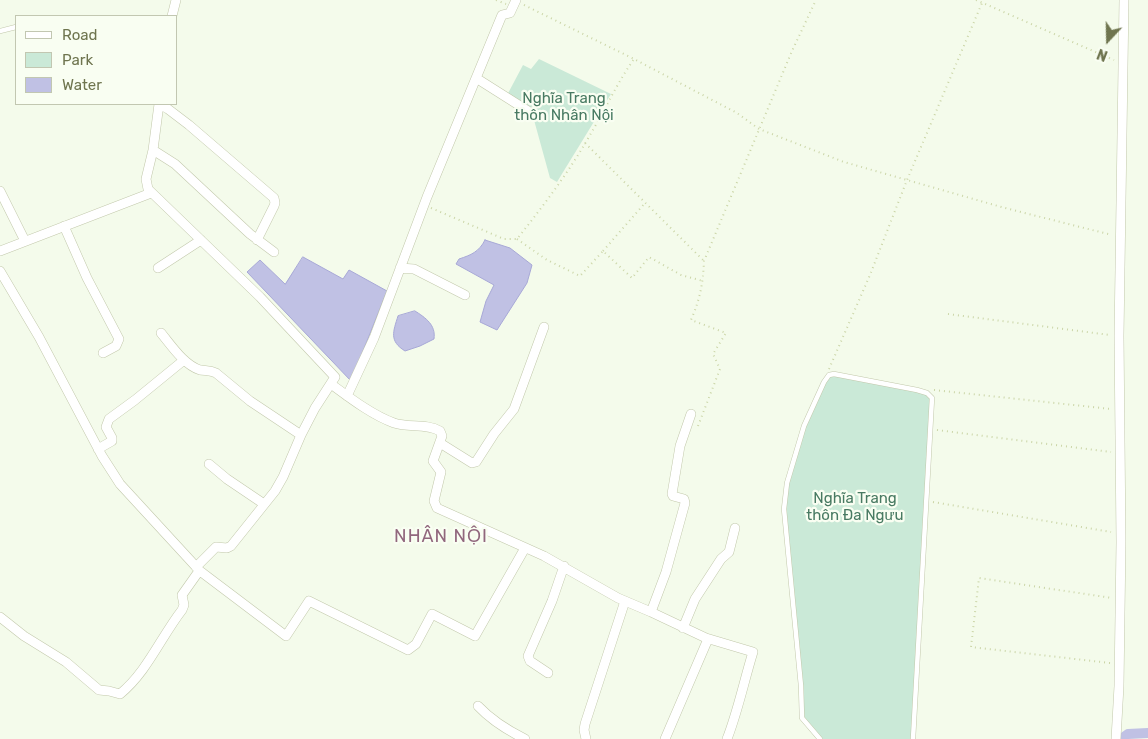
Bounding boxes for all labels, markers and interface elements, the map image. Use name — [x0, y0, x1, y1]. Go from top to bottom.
legend — [15, 15, 178, 105]
north arrow — [1083, 15, 1133, 65]
text: Road — [62, 26, 98, 44]
text: N — [1095, 45, 1110, 64]
text: Park — [62, 51, 93, 69]
text: Water — [62, 76, 102, 94]
park label: Nghĩa Trang thôn Nhân Nội — [514, 90, 614, 125]
park label: Nghĩa Trang thôn Đa Ngưu — [806, 490, 904, 525]
district label: NHÂN NỘI — [393, 526, 489, 548]

